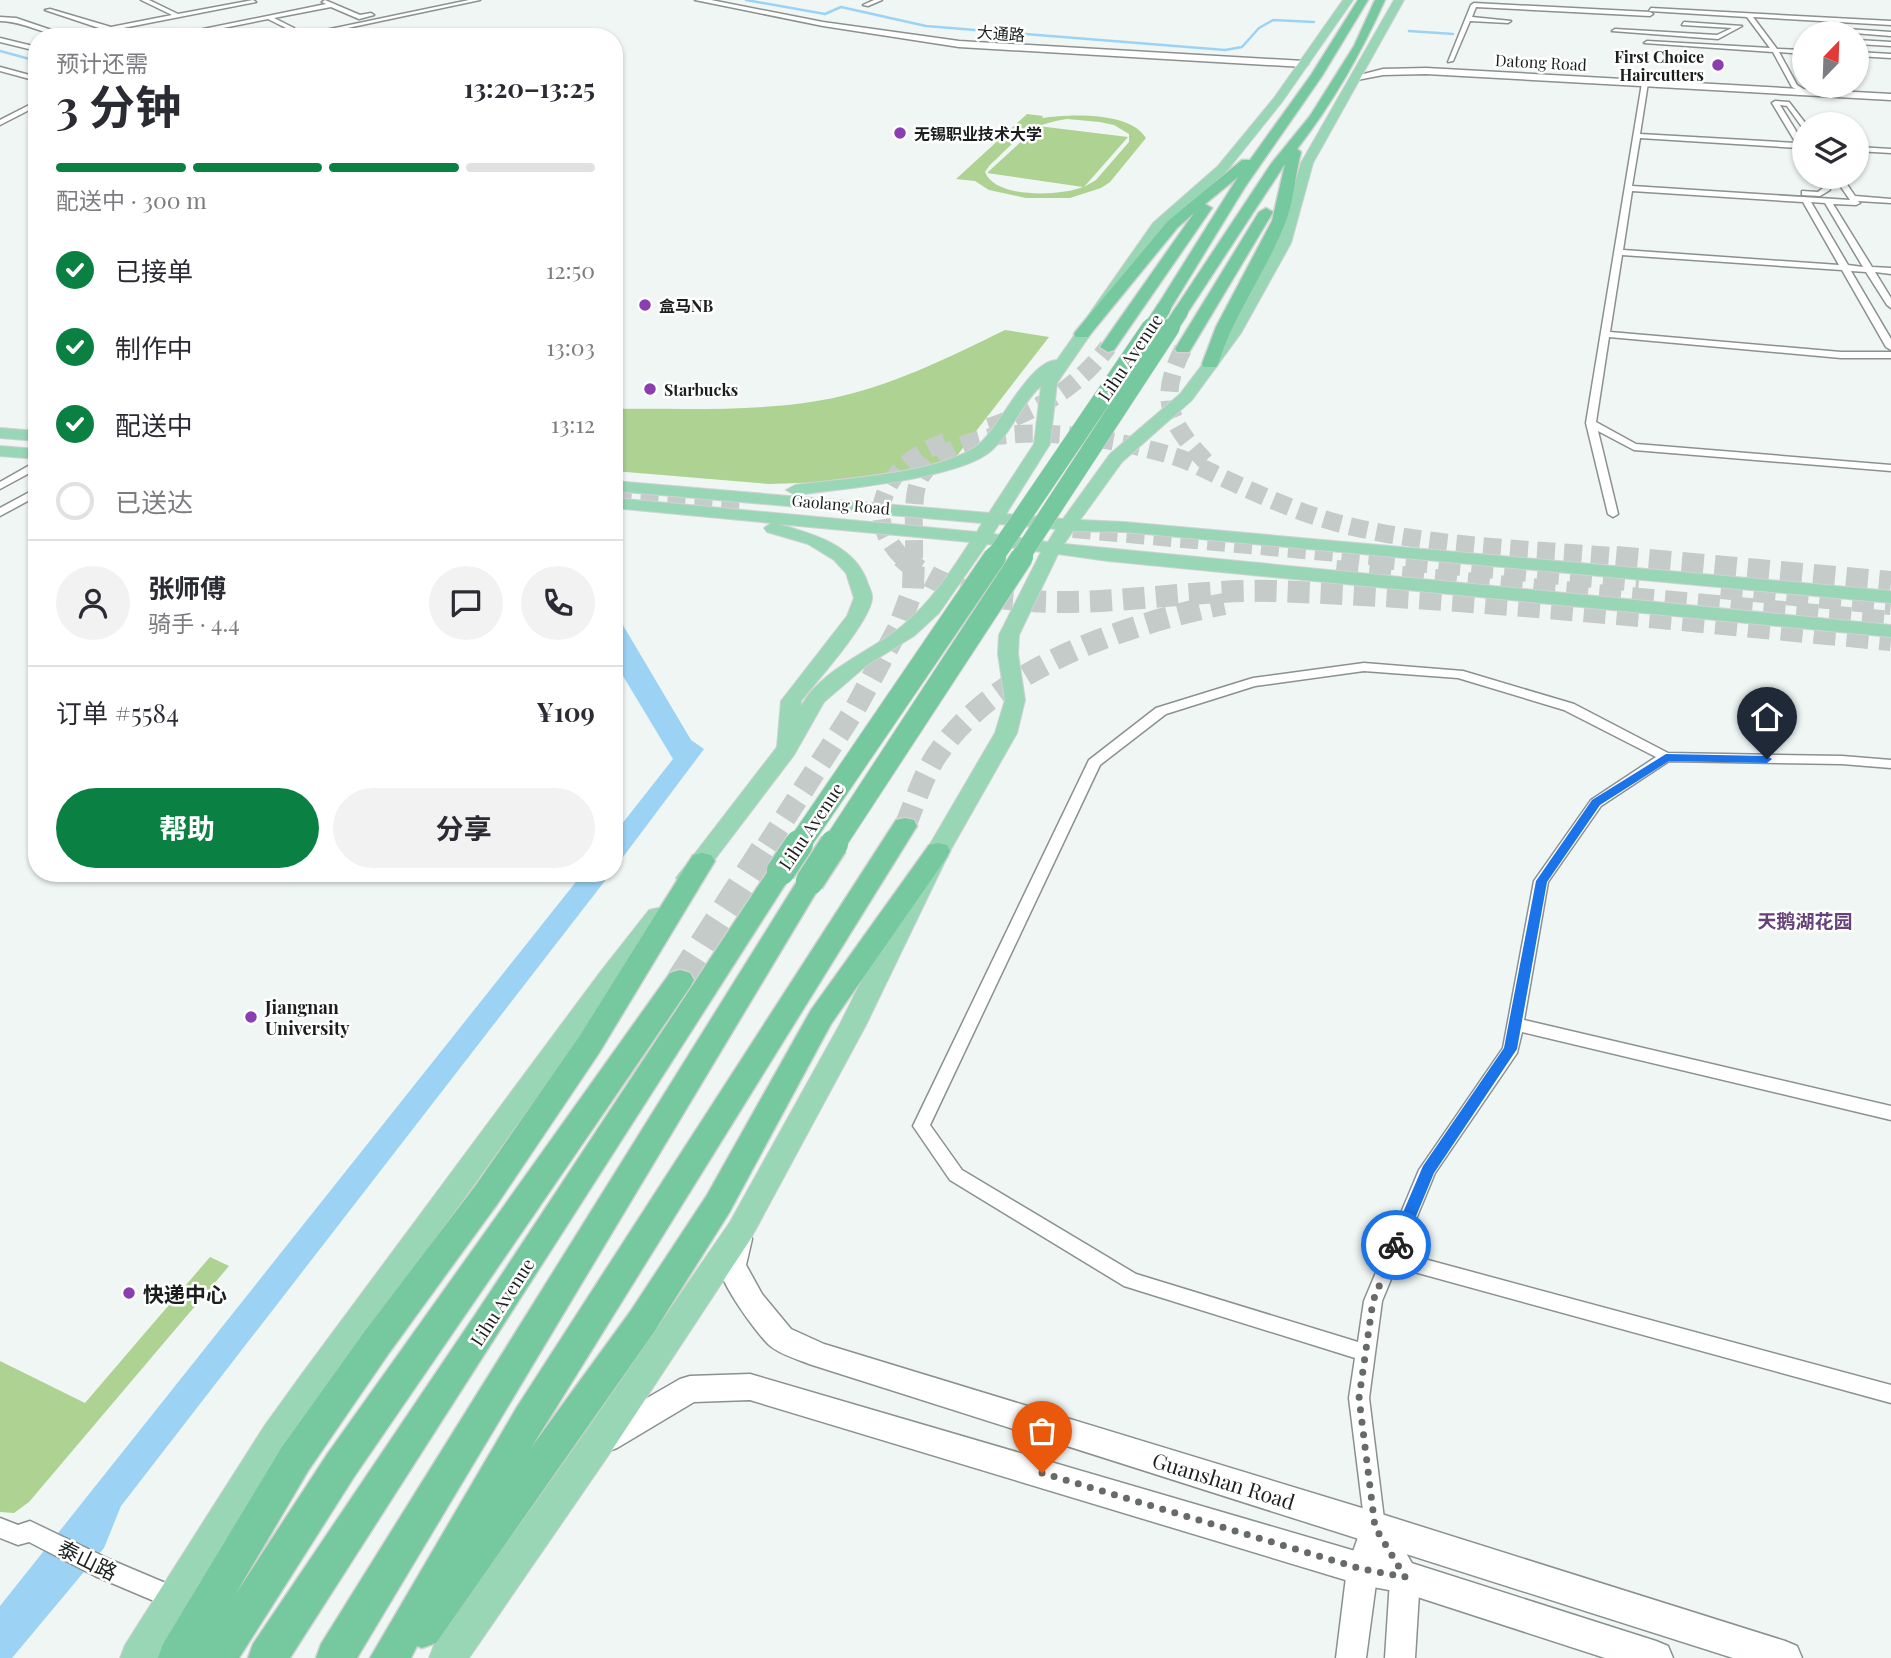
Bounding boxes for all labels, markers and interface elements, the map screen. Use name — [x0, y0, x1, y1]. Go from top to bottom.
street label: 大通路 — [976, 21, 1026, 45]
north arrow — [1792, 21, 1869, 98]
map controls — [1792, 21, 1869, 189]
place label: First Choice Haircutters — [1614, 46, 1704, 85]
text: 预计还需 — [56, 47, 148, 78]
street label: Datong Road — [1494, 49, 1588, 75]
marker: First Choice Haircutters — [1710, 57, 1726, 73]
text: 13:20–13:25 — [464, 70, 595, 105]
text: 3 分钟 — [56, 74, 181, 136]
button: layers — [1792, 112, 1869, 189]
place label: 无锡职业技术大学 — [914, 123, 1042, 144]
marker: 无锡职业技术大学 — [892, 125, 908, 141]
text: 配送中 · 300 m — [56, 184, 207, 215]
icon: check — [56, 251, 94, 289]
text: 已接单 — [115, 253, 193, 288]
text: 12:50 — [546, 254, 595, 285]
place label: 盒马NB — [659, 295, 714, 316]
marker: 盒马NB — [637, 297, 653, 313]
street label: Lihu Avenue — [1092, 309, 1168, 405]
icon: check — [56, 328, 94, 366]
text: 制作中 — [115, 330, 193, 365]
text: 13:03 — [546, 331, 595, 362]
place label: Starbucks — [664, 379, 738, 400]
marker: Starbucks — [642, 381, 658, 397]
icon: check — [56, 405, 94, 443]
text: 配送中 — [115, 407, 193, 442]
text: 13:12 — [551, 408, 595, 439]
text: 已送达 — [115, 484, 193, 519]
street label: Gaolang Road — [791, 489, 891, 519]
button: person — [56, 566, 130, 640]
button: chat — [429, 566, 503, 640]
button: phone — [521, 566, 595, 640]
text: 张师傅 — [148, 570, 226, 605]
text: 骑手 · 4.4 — [148, 607, 240, 638]
pin — [1737, 687, 1797, 759]
text: ¥109 — [536, 694, 595, 729]
text: 订单 #5584 — [56, 695, 179, 730]
icon: home — [1748, 698, 1786, 736]
street label: Lihu Avenue — [773, 778, 849, 874]
button: 帮助 — [56, 788, 319, 868]
button: 分享 — [333, 788, 595, 868]
district label: 天鹅湖花园 — [1757, 907, 1853, 933]
place label: Jiangnan University — [264, 995, 350, 1040]
marker: Jiangnan University — [243, 1009, 259, 1025]
courier — [1361, 1210, 1431, 1280]
icon: bike — [1377, 1226, 1415, 1264]
street label: Lihu Avenue — [465, 1253, 539, 1351]
place label: 快递中心 — [143, 1279, 227, 1307]
marker: 快递中心 — [121, 1285, 137, 1301]
pin — [1012, 1401, 1072, 1473]
icon: bag — [1023, 1412, 1061, 1450]
street label: Guanshan Road — [1149, 1445, 1299, 1515]
street label: 泰山路 — [54, 1533, 122, 1585]

